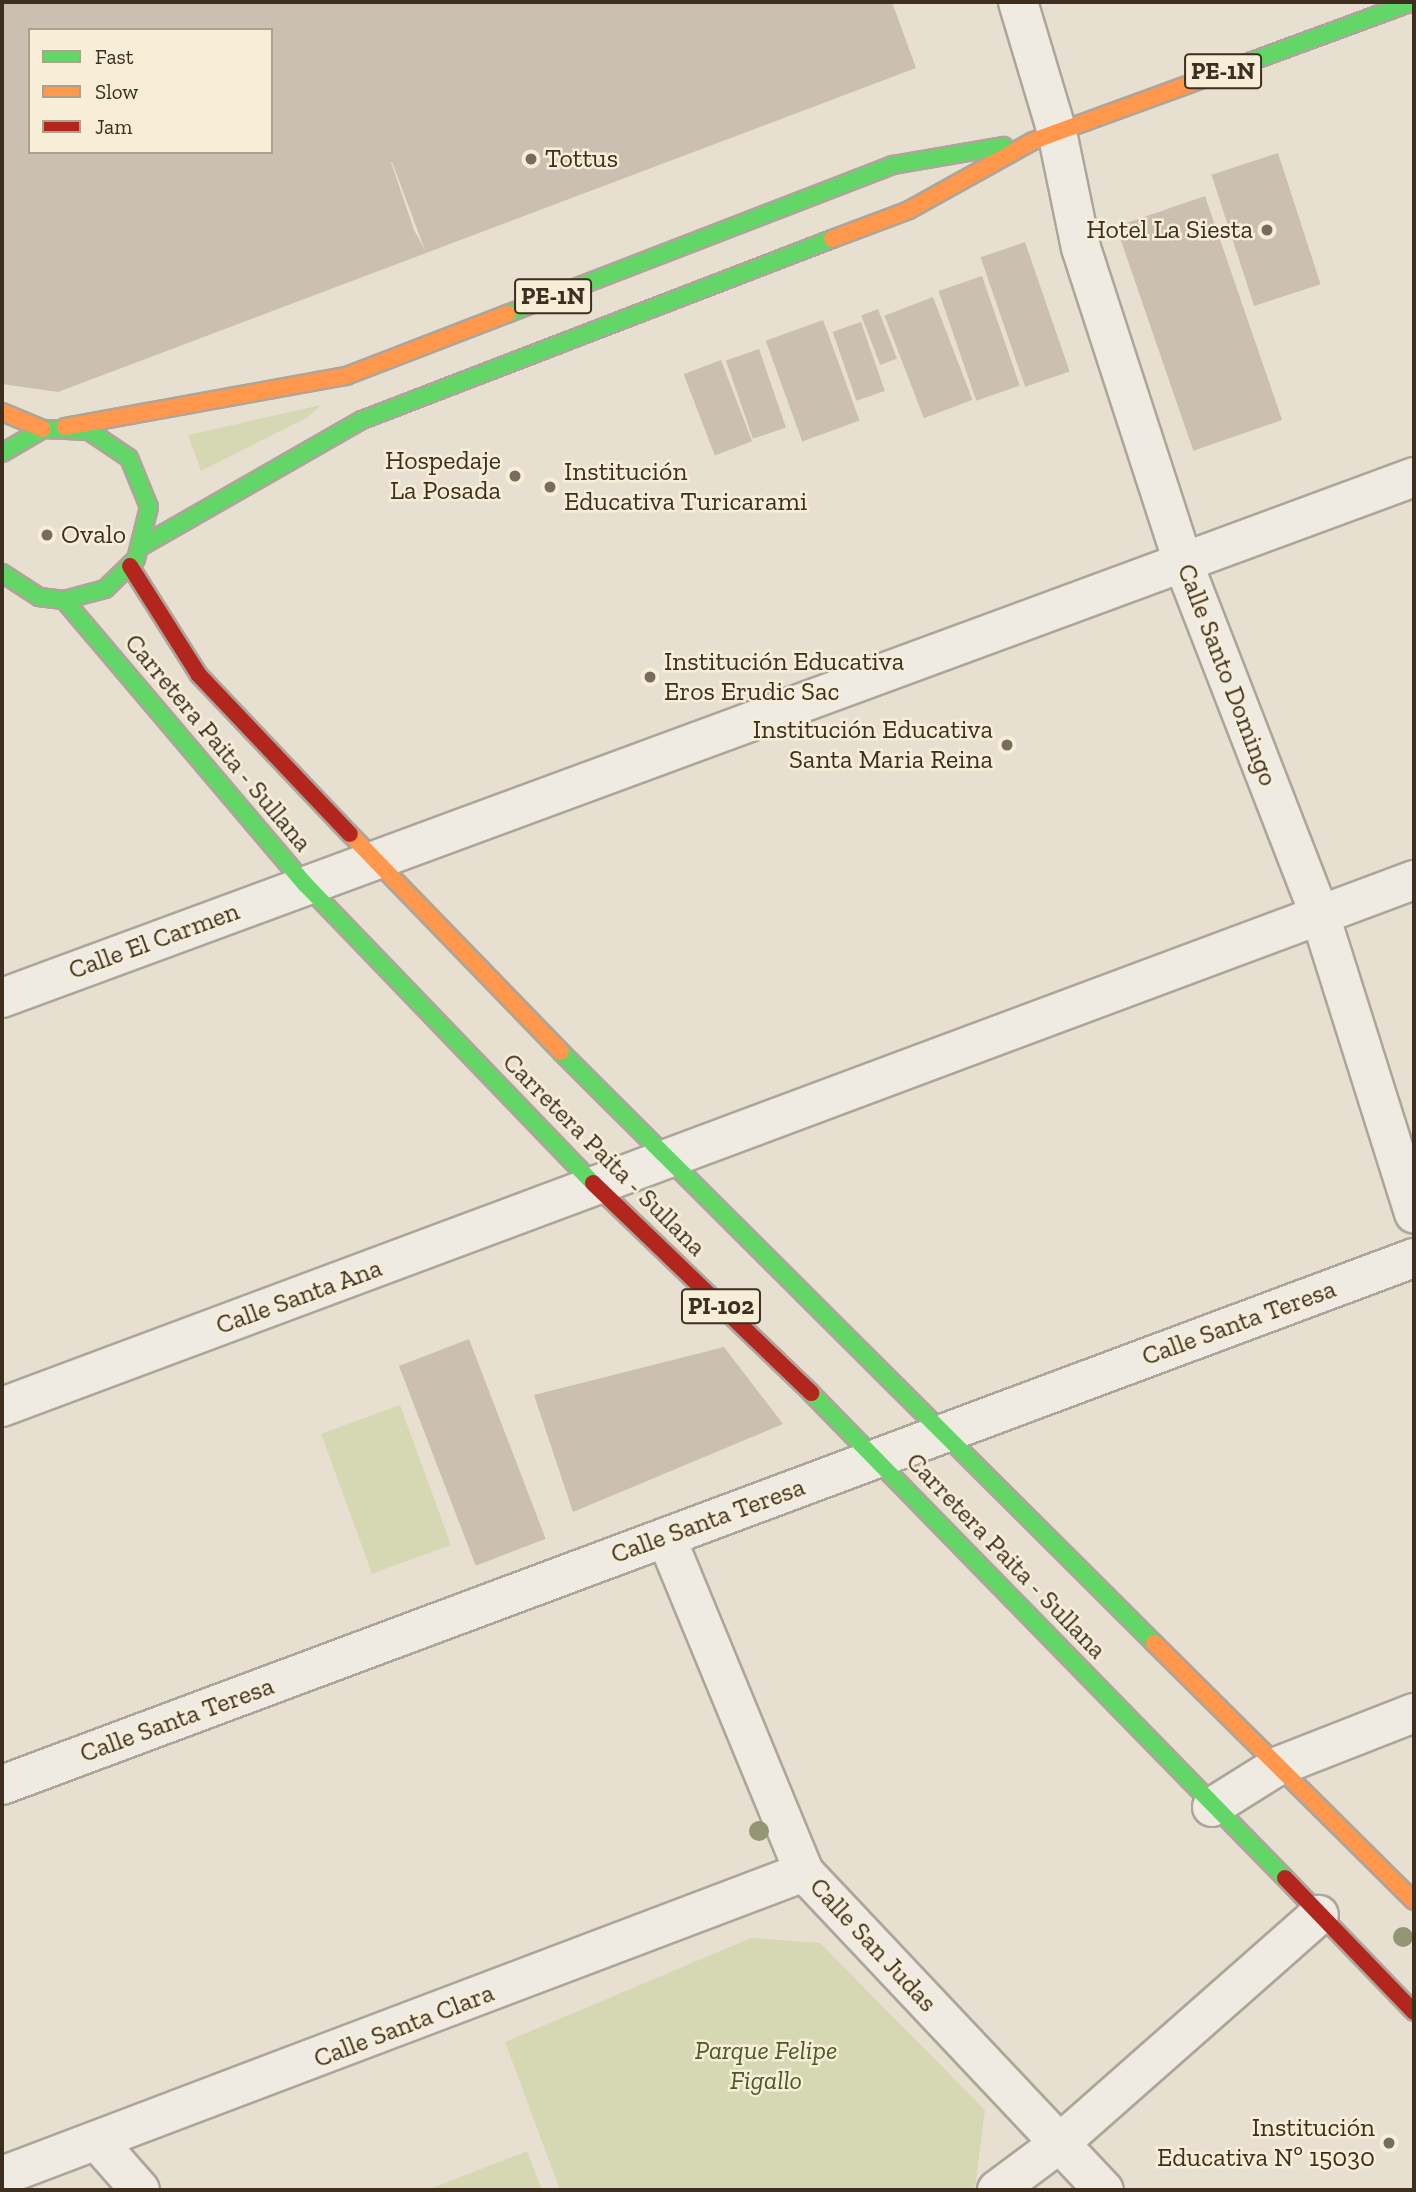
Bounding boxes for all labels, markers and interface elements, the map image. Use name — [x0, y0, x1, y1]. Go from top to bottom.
legend — [28, 28, 273, 154]
text: Fast — [95, 44, 134, 69]
road number: PE-1N — [1183, 50, 1263, 92]
text: Slow — [95, 79, 138, 104]
text: Jam — [95, 114, 132, 139]
place label: Tottus — [545, 143, 618, 175]
marker: Tottus — [523, 151, 539, 167]
place label: Hotel La Siesta — [1086, 214, 1253, 246]
marker: Hotel La Siesta — [1259, 222, 1275, 238]
road number: PE-1N — [513, 276, 593, 316]
place label: Hospedaje La Posada — [385, 445, 501, 506]
place label: Institución Educativa Turicarami — [564, 456, 808, 518]
marker: Hospedaje La Posada — [507, 468, 523, 484]
marker: Institución Educativa Turicarami — [542, 479, 558, 495]
place label: Ovalo — [61, 519, 126, 551]
marker: Ovalo — [39, 527, 55, 543]
street label: Calle Santo Domingo — [1170, 560, 1284, 790]
street label: Carretera Paita - Sullana — [118, 628, 318, 858]
place label: Institución Educativa Eros Erudic Sac — [664, 646, 904, 708]
marker: Institución Educativa Eros Erudic Sac — [642, 669, 658, 685]
place label: Institución Educativa Santa Maria Reina — [753, 714, 993, 776]
marker: Institución Educativa Santa Maria Reina — [999, 737, 1015, 753]
street label: Calle El Carmen — [64, 896, 244, 986]
street label: Carretera Paita - Sullana — [496, 1047, 712, 1263]
street label: Calle Santa Ana — [211, 1252, 387, 1342]
street label: Calle Santa Teresa — [1138, 1273, 1340, 1373]
road number: PI-102 — [681, 1286, 761, 1326]
street label: Carretera Paita - Sullana — [899, 1446, 1113, 1666]
street label: Calle Santa Teresa — [607, 1471, 809, 1571]
street label: Calle Santa Teresa — [76, 1670, 278, 1770]
street label: Calle San Judas — [803, 1871, 943, 2019]
street label: Calle Santa Clara — [309, 1977, 499, 2075]
park label: Parque Felipe Figallo — [695, 2035, 837, 2096]
place label: Institución Educativa Nº 15030 — [1157, 2112, 1375, 2174]
marker: Institución Educativa Nº 15030 — [1381, 2135, 1397, 2151]

